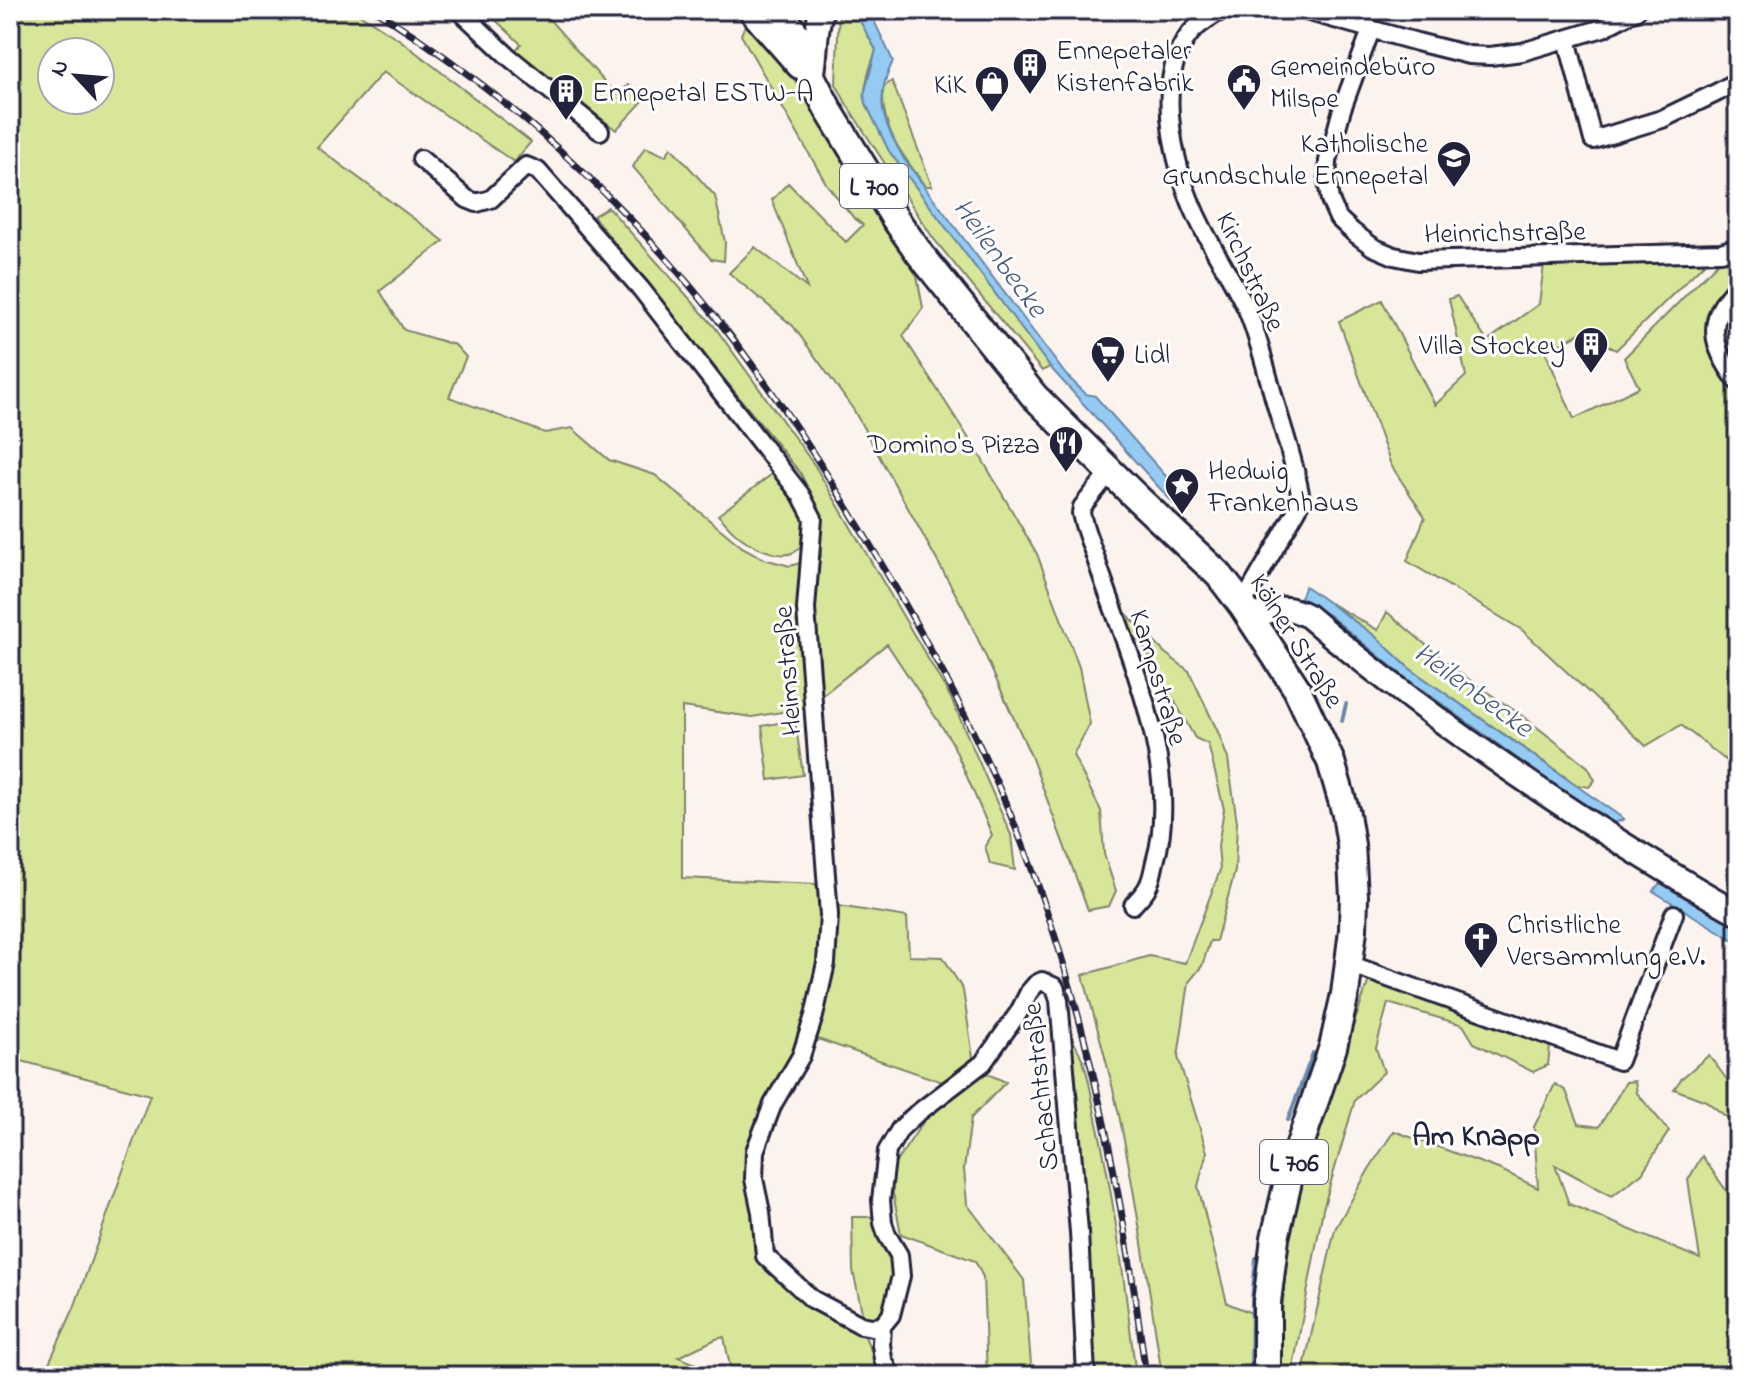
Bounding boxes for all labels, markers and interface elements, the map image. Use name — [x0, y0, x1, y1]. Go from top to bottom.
place label: Ennepetaler Kistenfabrik — [1056, 32, 1194, 105]
north arrow — [36, 36, 116, 116]
building icon: Ennepetaler Kistenfabrik — [1011, 46, 1049, 96]
place label: Gemeindebüro Milspe — [1270, 48, 1435, 121]
text: N — [43, 55, 78, 82]
public building icon: Gemeindebüro Milspe — [1225, 62, 1263, 112]
shop icon: KiK — [973, 64, 1011, 114]
place label: KiK — [934, 66, 966, 107]
building icon: Ennepetal ESTW-A — [547, 72, 585, 122]
place label: Ennepetal ESTW-A — [592, 74, 814, 115]
place label: Katholische Grundschule Ennepetal — [1162, 125, 1428, 198]
school or university icon: Katholische Grundschule Ennepetal — [1435, 139, 1473, 189]
road number: L 700 — [840, 164, 908, 208]
water label: Heilenbecke — [940, 190, 1058, 329]
street label: Kirchstraße — [1203, 206, 1295, 339]
street label: Heinrichstraße — [1424, 213, 1587, 256]
building icon: Villa Stockey — [1572, 325, 1610, 375]
place label: Villa Stockey — [1418, 327, 1565, 368]
supermarket icon: Lidl — [1089, 334, 1127, 384]
place label: Lidl — [1134, 336, 1170, 377]
restaurant icon: Domino's Pizza — [1047, 424, 1085, 474]
place label: Domino's Pizza — [866, 426, 1040, 467]
place label: Hedwig Frankenhaus — [1207, 452, 1359, 525]
place icon: Hedwig Frankenhaus — [1163, 466, 1201, 516]
street label: Kölner Straße — [1237, 566, 1353, 718]
street label: Heimstraße — [764, 604, 814, 737]
street label: Kampstraße — [1117, 605, 1197, 752]
water label: Heilenbecke — [1403, 633, 1543, 751]
place label: Christliche Versammlung e.V. — [1506, 906, 1705, 979]
church icon: Christliche Versammlung e.V. — [1462, 920, 1500, 970]
street label: Schachtstraße — [1013, 1000, 1072, 1173]
district label: Am Knapp — [1412, 1116, 1540, 1160]
road number: L 706 — [1260, 1140, 1328, 1184]

